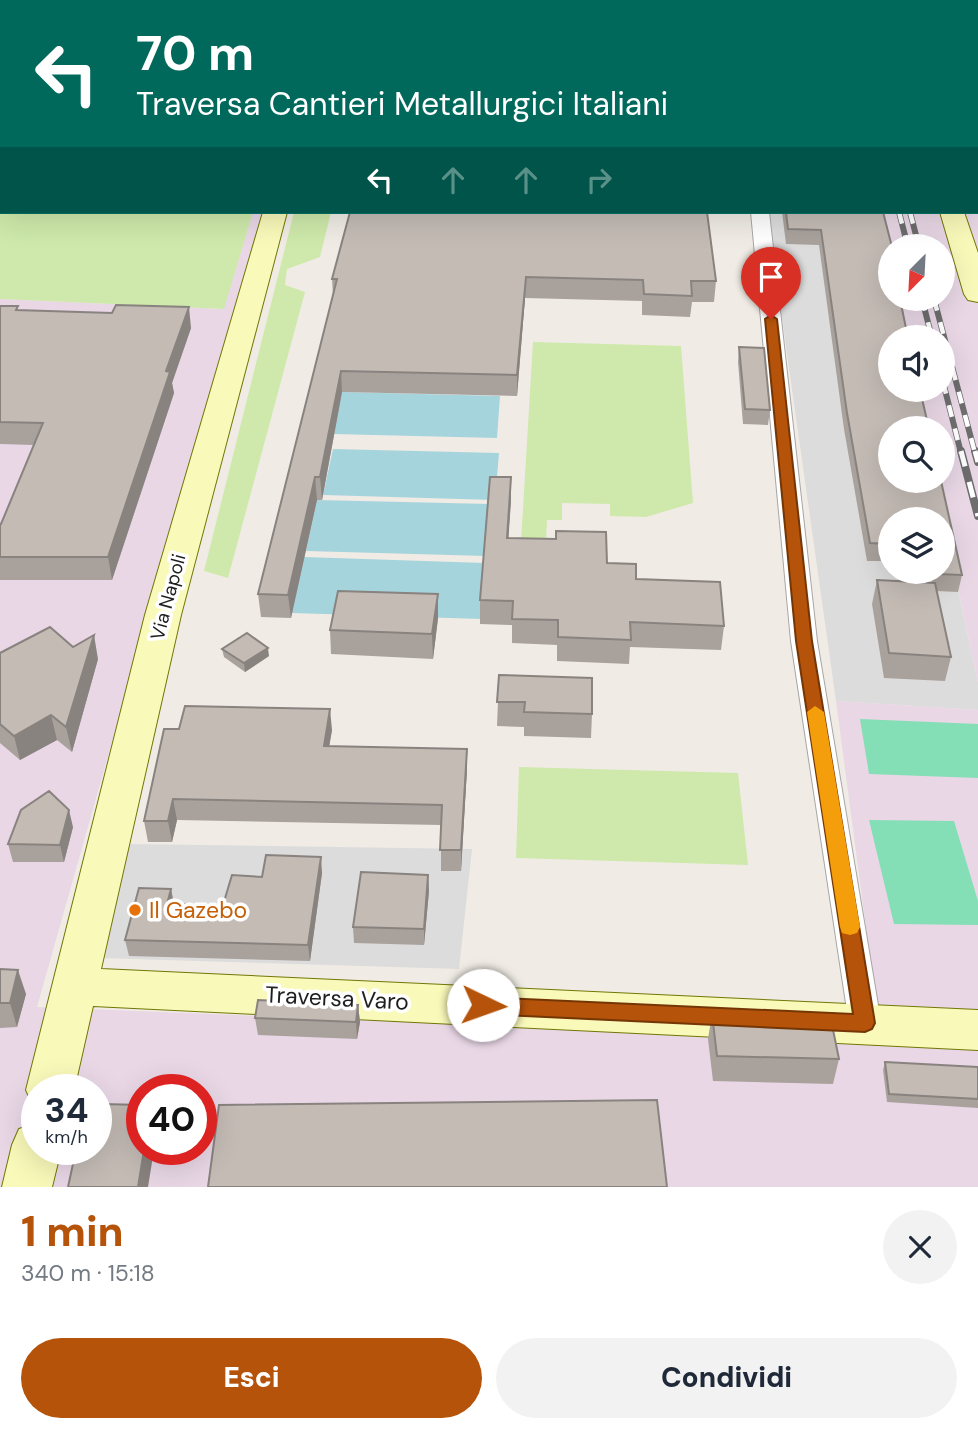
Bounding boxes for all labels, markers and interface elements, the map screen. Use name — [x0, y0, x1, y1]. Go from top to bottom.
text: 70 m — [136, 21, 254, 85]
icon: left — [21, 28, 112, 119]
text: Traversa Cantieri Metallurgici Italiani — [136, 83, 668, 125]
icon: left — [361, 161, 399, 199]
icon: ahead — [434, 161, 472, 199]
icon: ahead — [507, 161, 545, 199]
icon: right — [580, 161, 618, 199]
north arrow — [878, 234, 956, 312]
map controls — [878, 234, 955, 584]
pin — [741, 247, 801, 319]
icon: arrive — [752, 258, 790, 296]
button: sound — [878, 325, 955, 402]
button: search — [878, 416, 955, 493]
button: layers — [878, 507, 955, 584]
street label: Via Napoli — [145, 551, 191, 643]
place label: Il Gazebo — [149, 895, 247, 925]
marker: Il Gazebo — [127, 902, 143, 918]
position arrow — [446, 968, 520, 1042]
street label: Traversa Varo — [264, 979, 410, 1017]
speed limit sign: 40 — [126, 1074, 217, 1165]
text: 34 — [45, 1087, 88, 1133]
text: km/h — [45, 1125, 88, 1149]
text: 1 min — [21, 1204, 124, 1259]
button: close — [883, 1210, 957, 1284]
text: 340 m · 15:18 — [21, 1258, 155, 1288]
button: Esci — [21, 1338, 482, 1418]
button: Condividi — [496, 1338, 957, 1418]

